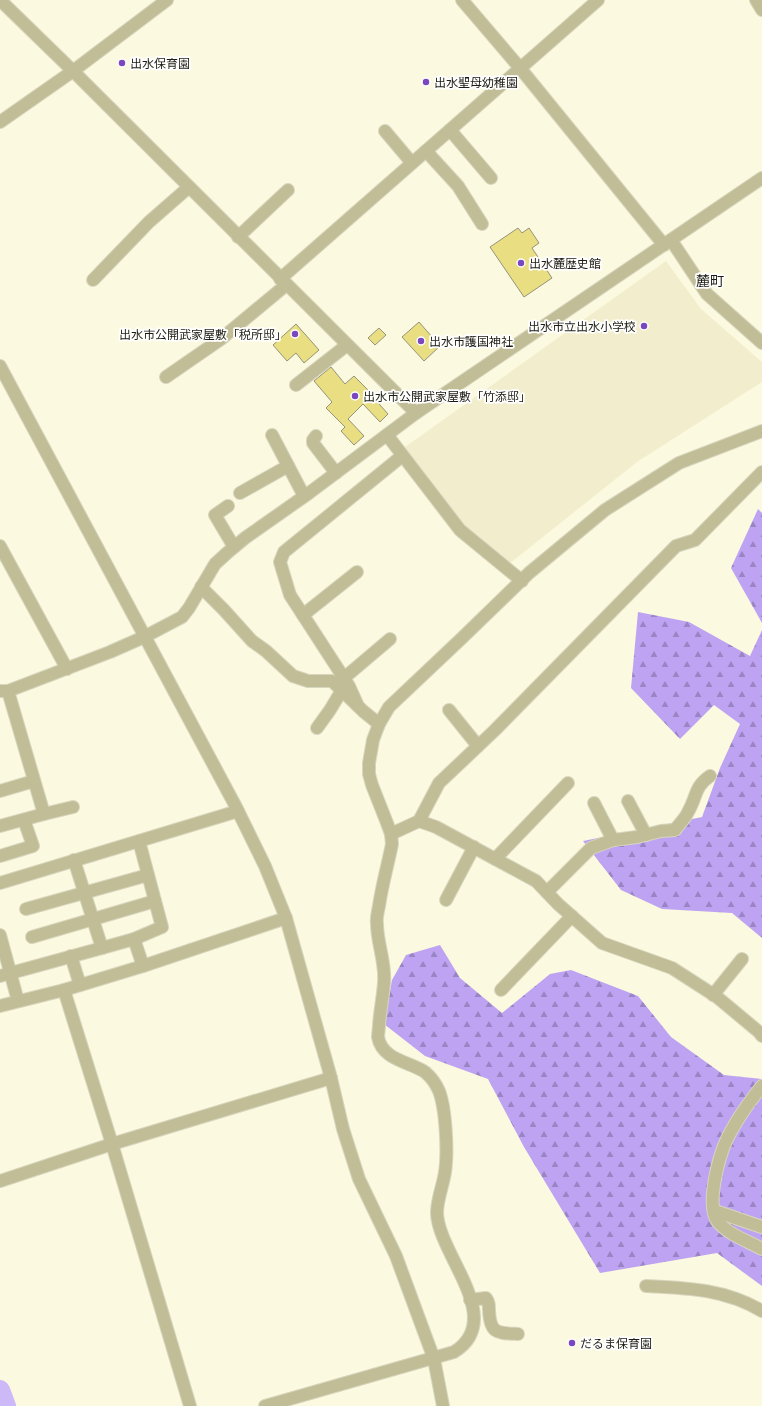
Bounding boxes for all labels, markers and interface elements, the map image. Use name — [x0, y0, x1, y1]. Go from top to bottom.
place label: 出水保育園 — [130, 56, 190, 71]
marker: 出水保育園 — [117, 58, 127, 68]
place label: 出水聖母幼稚園 — [434, 75, 518, 90]
marker: 出水聖母幼稚園 — [421, 77, 431, 87]
place label: 出水麓歴史館 — [529, 256, 601, 271]
marker: 出水麓歴史館 — [516, 258, 526, 268]
district label: 麓町 — [696, 272, 724, 290]
place label: 出水市立出水小学校 — [528, 319, 636, 334]
marker: 出水市立出水小学校 — [639, 321, 649, 331]
place label: 出水市公開武家屋敷「税所邸」 — [119, 327, 287, 342]
marker: 出水市公開武家屋敷「税所邸」 — [290, 329, 300, 339]
place label: 出水市護国神社 — [429, 334, 513, 349]
marker: 出水市護国神社 — [416, 336, 426, 346]
place label: 出水市公開武家屋敷「竹添邸」 — [363, 389, 531, 404]
marker: 出水市公開武家屋敷「竹添邸」 — [350, 391, 360, 401]
place label: だるま保育園 — [580, 1336, 652, 1351]
marker: だるま保育園 — [567, 1338, 577, 1348]

